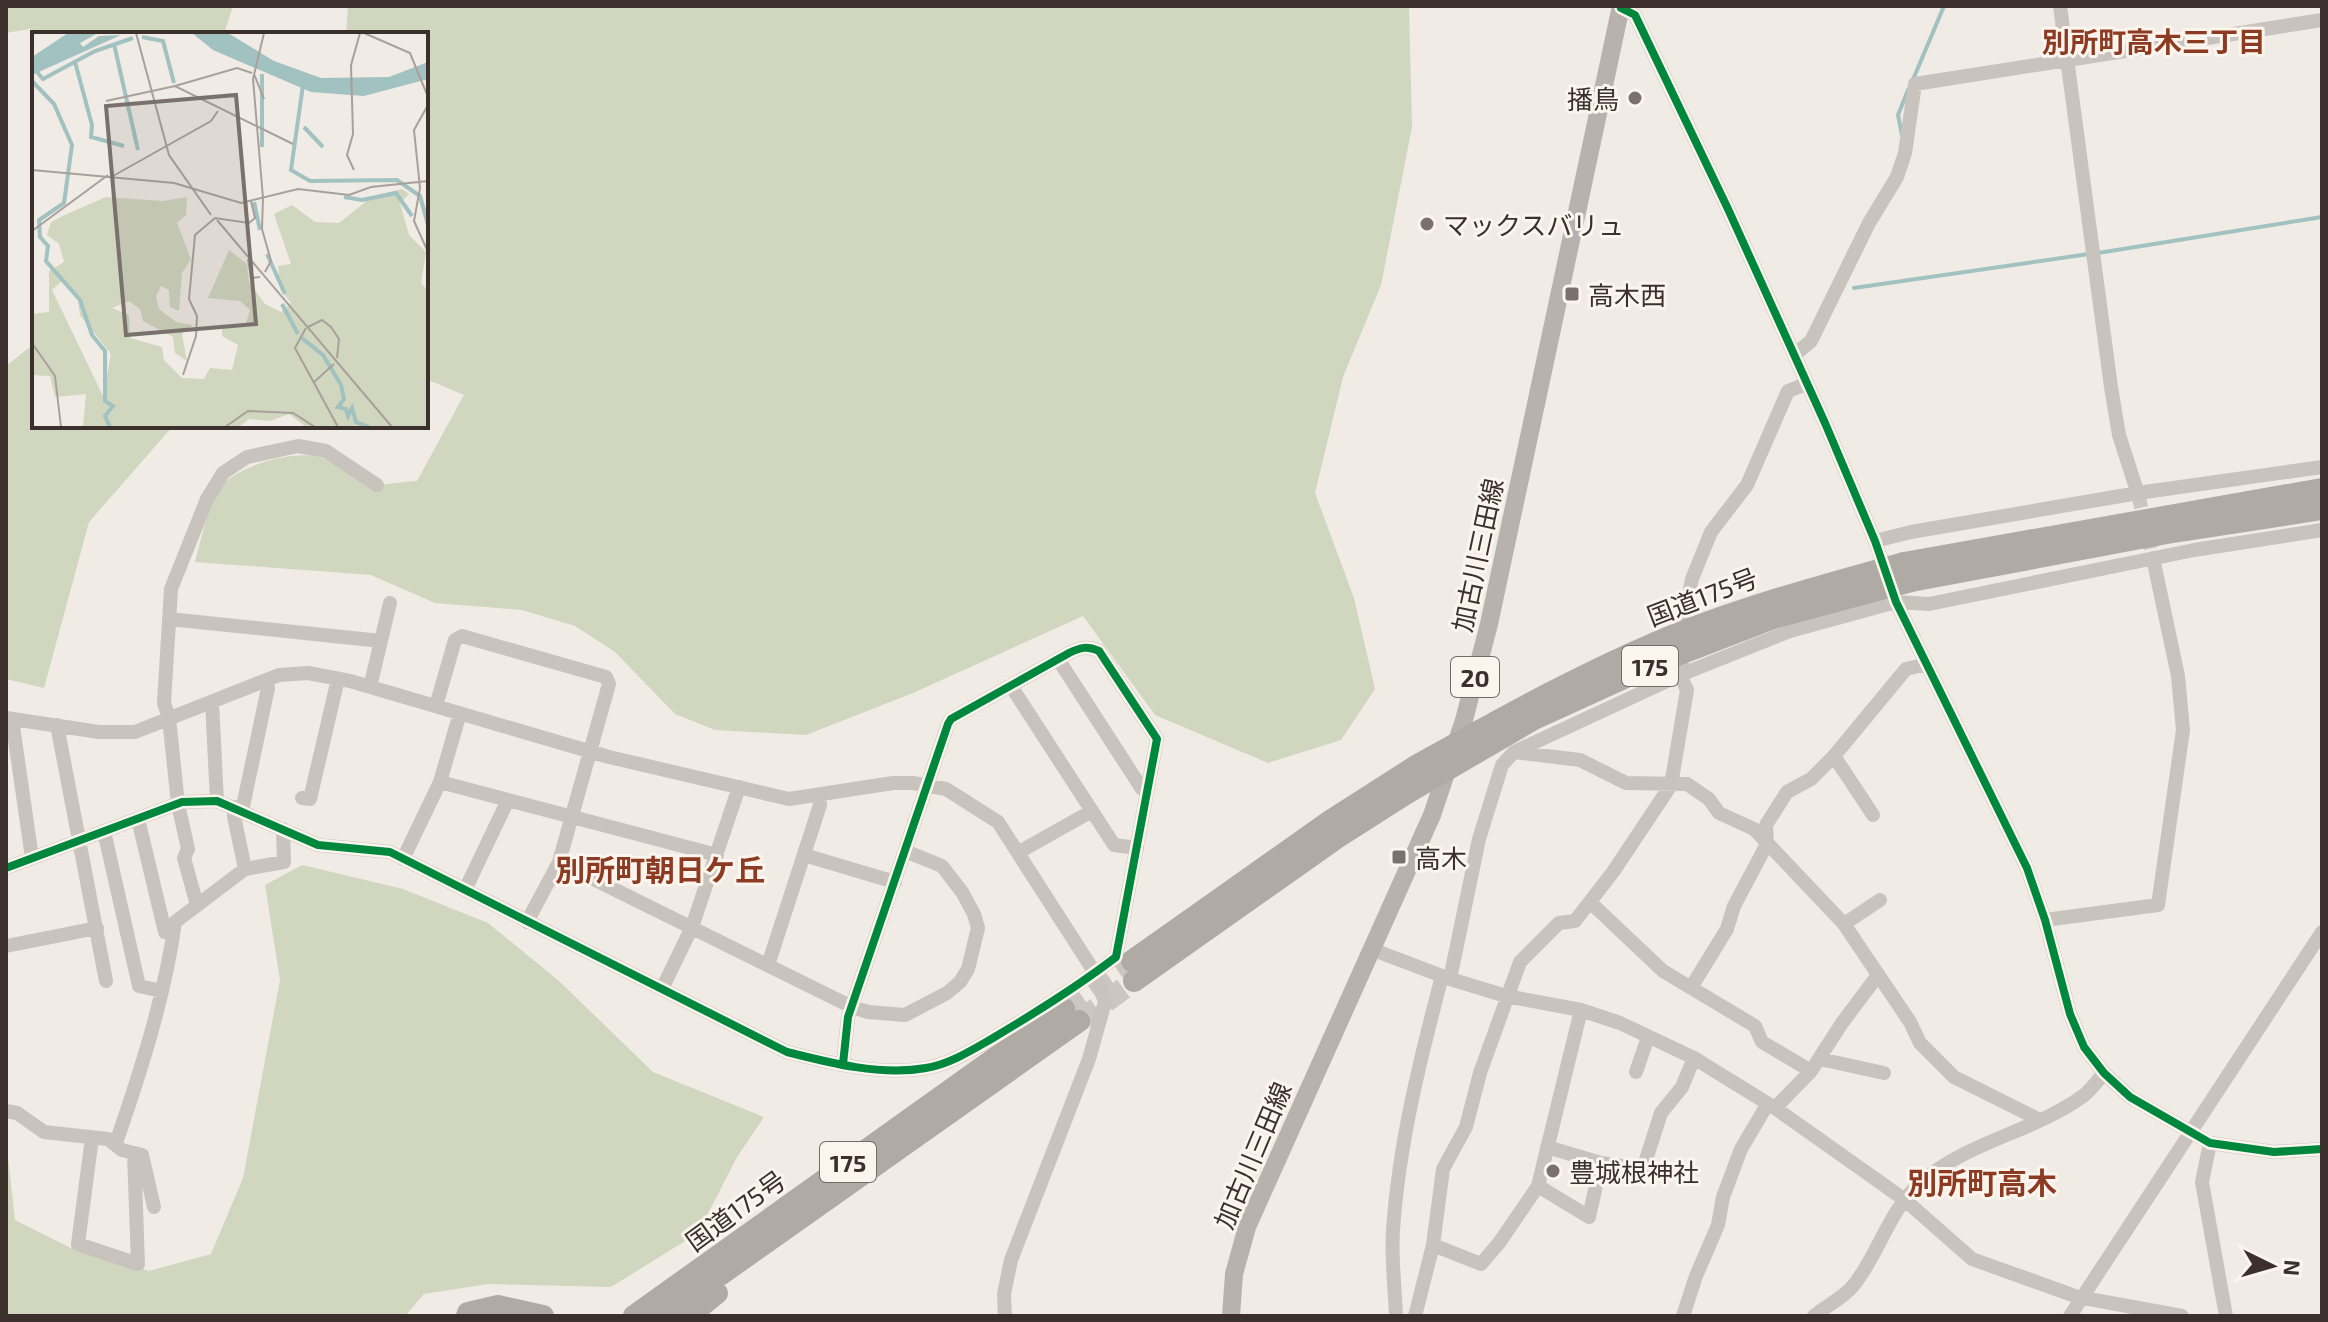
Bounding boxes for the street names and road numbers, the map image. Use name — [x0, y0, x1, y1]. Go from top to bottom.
street label: 加古川三田線 — [1446, 475, 1508, 635]
street label: 国道175号 — [1642, 561, 1762, 631]
road number: 175 — [1622, 646, 1678, 686]
road number: 20 — [1451, 657, 1499, 697]
street label: 加古川三田線 — [1207, 1077, 1297, 1233]
road number: 175 — [820, 1142, 876, 1182]
street label: 国道175号 — [679, 1163, 791, 1257]

